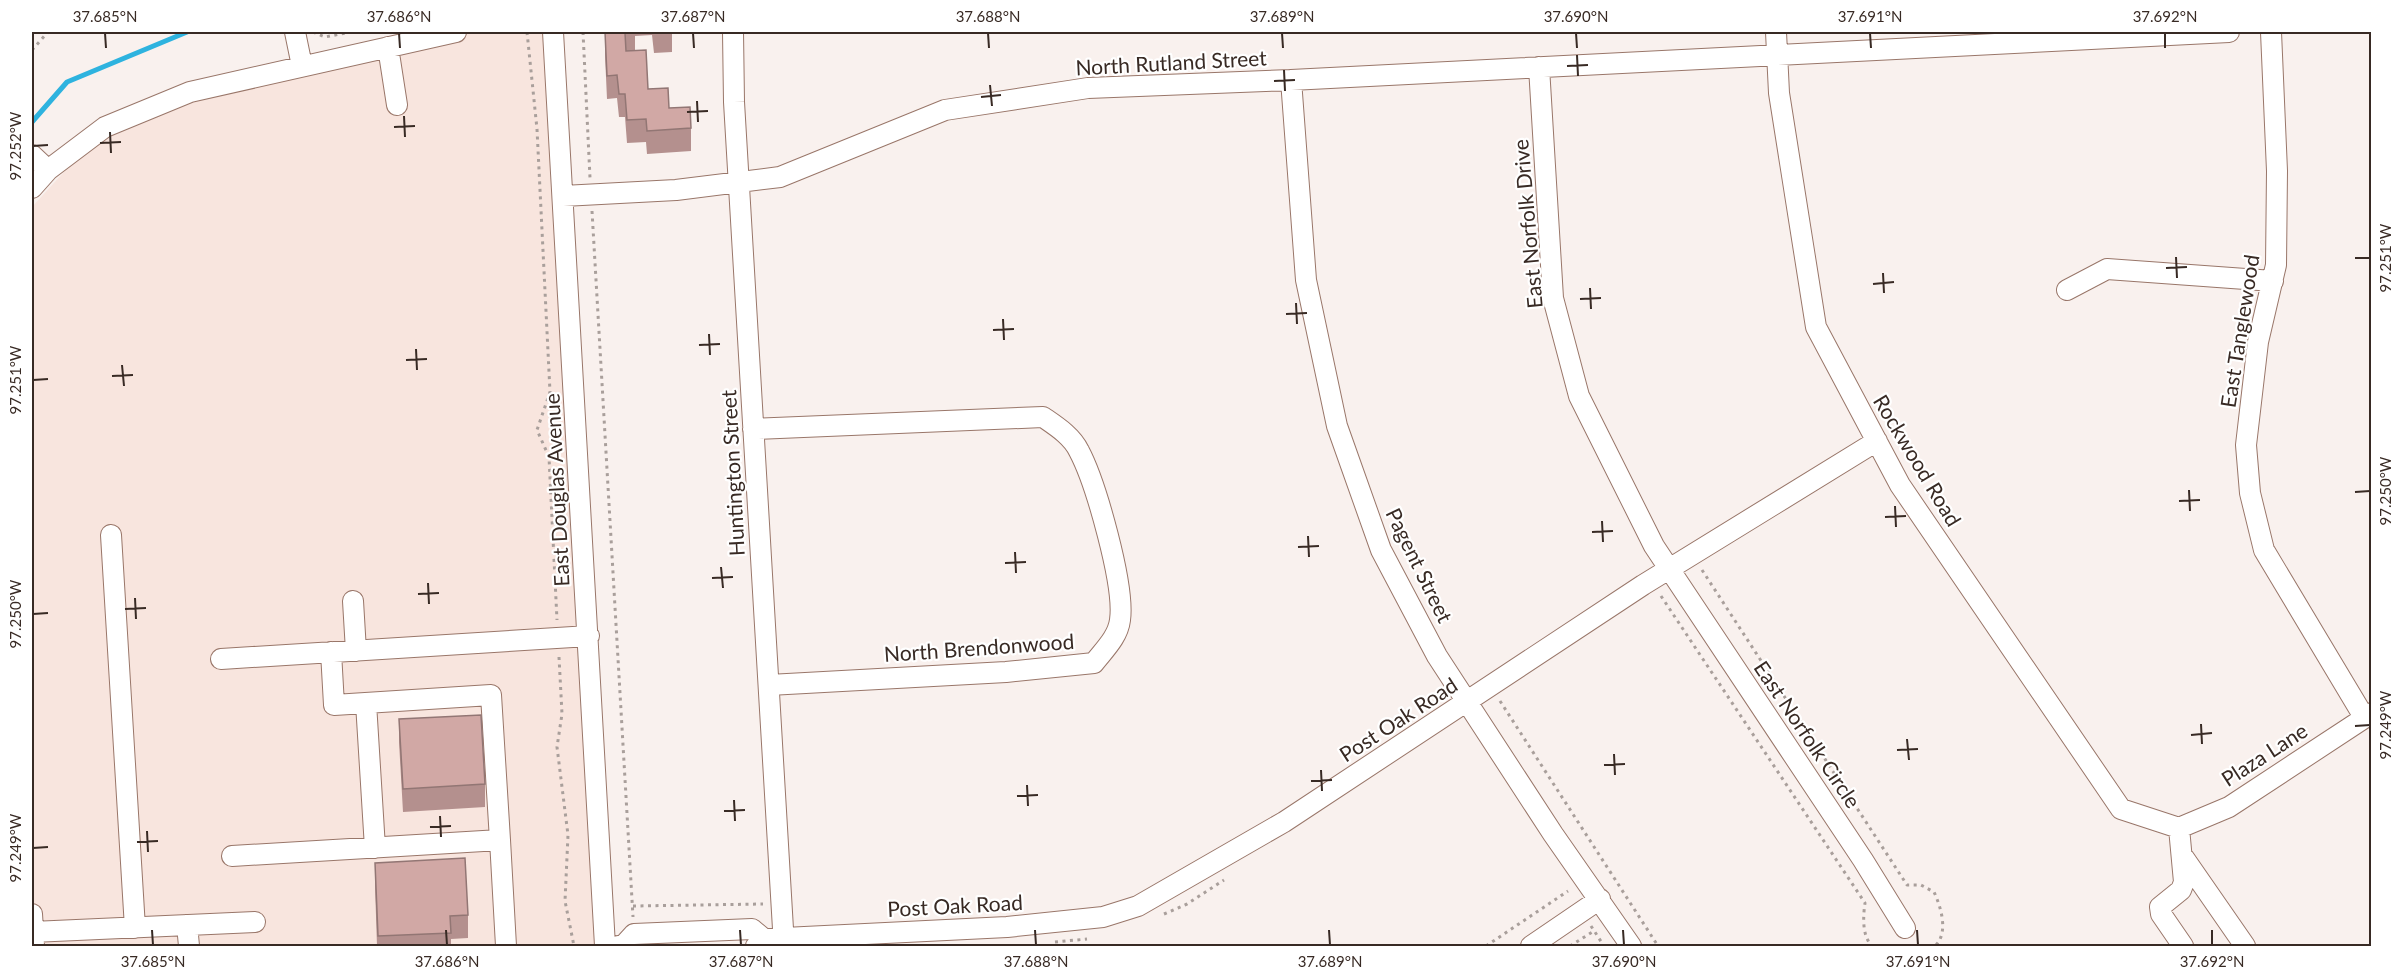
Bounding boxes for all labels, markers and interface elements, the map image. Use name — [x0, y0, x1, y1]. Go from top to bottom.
text: 37.685°N — [73, 7, 137, 25]
text: 37.686°N — [367, 7, 431, 25]
text: 37.687°N — [661, 7, 725, 25]
text: 37.688°N — [956, 7, 1020, 25]
text: 37.689°N — [1250, 7, 1314, 25]
text: 37.690°N — [1544, 7, 1608, 25]
text: 37.691°N — [1838, 7, 1902, 25]
text: 37.692°N — [2133, 7, 2197, 25]
street label: North Rutland Street — [1075, 44, 1268, 79]
text: 97.252°W — [6, 111, 24, 180]
street label: East Norfolk Drive — [1507, 138, 1547, 310]
text: 97.251°W — [2376, 223, 2394, 292]
street label: East Tanglewood — [2215, 253, 2263, 409]
text: 97.251°W — [6, 345, 24, 414]
street label: Huntington Street — [715, 389, 749, 557]
street label: Rockwood Road — [1869, 390, 1967, 530]
street label: East Douglas Avenue — [538, 393, 574, 587]
text: 97.250°W — [2376, 456, 2394, 525]
street label: Pagent Street — [1382, 504, 1459, 627]
text: 97.250°W — [6, 579, 24, 648]
street label: North Brendonwood — [883, 628, 1075, 666]
street label: East Norfolk Circle — [1750, 656, 1866, 812]
street label: Post Oak Road — [1334, 672, 1462, 766]
text: 97.249°W — [2376, 690, 2394, 759]
street label: Plaza Lane — [2216, 717, 2312, 791]
text: 97.249°W — [6, 813, 24, 882]
street label: Post Oak Road — [887, 889, 1023, 921]
text: 37.685°N — [121, 952, 185, 970]
text: 37.686°N — [415, 952, 479, 970]
text: 37.687°N — [709, 952, 773, 970]
text: 37.688°N — [1004, 952, 1068, 970]
text: 37.689°N — [1298, 952, 1362, 970]
text: 37.690°N — [1592, 952, 1656, 970]
text: 37.691°N — [1886, 952, 1950, 970]
text: 37.692°N — [2180, 952, 2244, 970]

